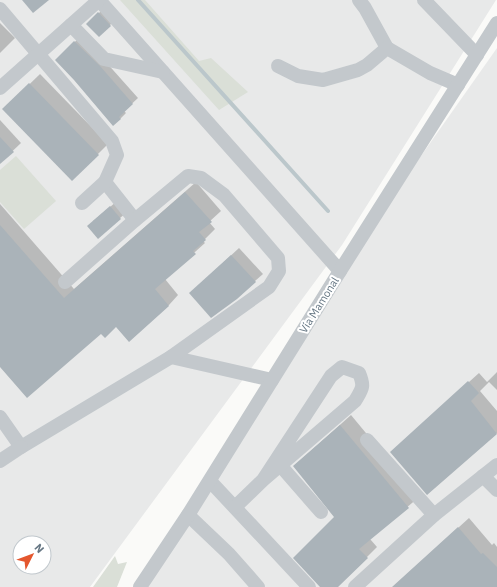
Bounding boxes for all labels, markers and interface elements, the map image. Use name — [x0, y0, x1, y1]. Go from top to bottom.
street label: Vía Mamonal — [296, 274, 342, 336]
north arrow — [12, 535, 52, 575]
text: N — [32, 541, 47, 556]

